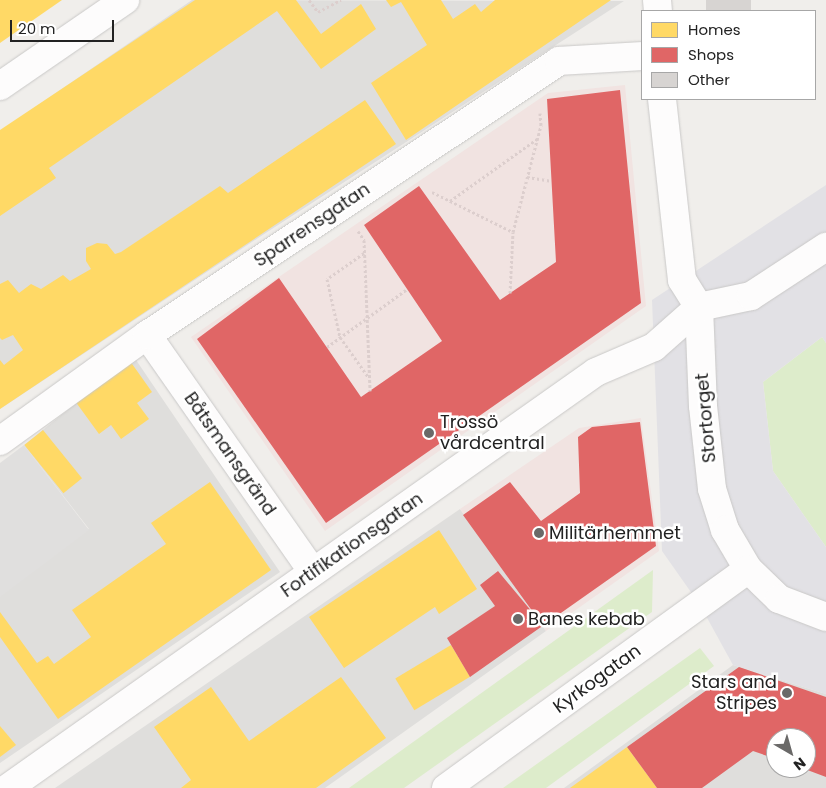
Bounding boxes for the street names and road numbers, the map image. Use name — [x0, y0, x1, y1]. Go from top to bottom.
street label: Sparrensgatan — [250, 178, 374, 272]
street label: Stortorget — [691, 372, 721, 464]
street label: Båtsmansgränd — [179, 388, 281, 520]
street label: Fortifikationsgatan — [277, 488, 427, 602]
street label: Kyrkogatan — [549, 640, 645, 718]

